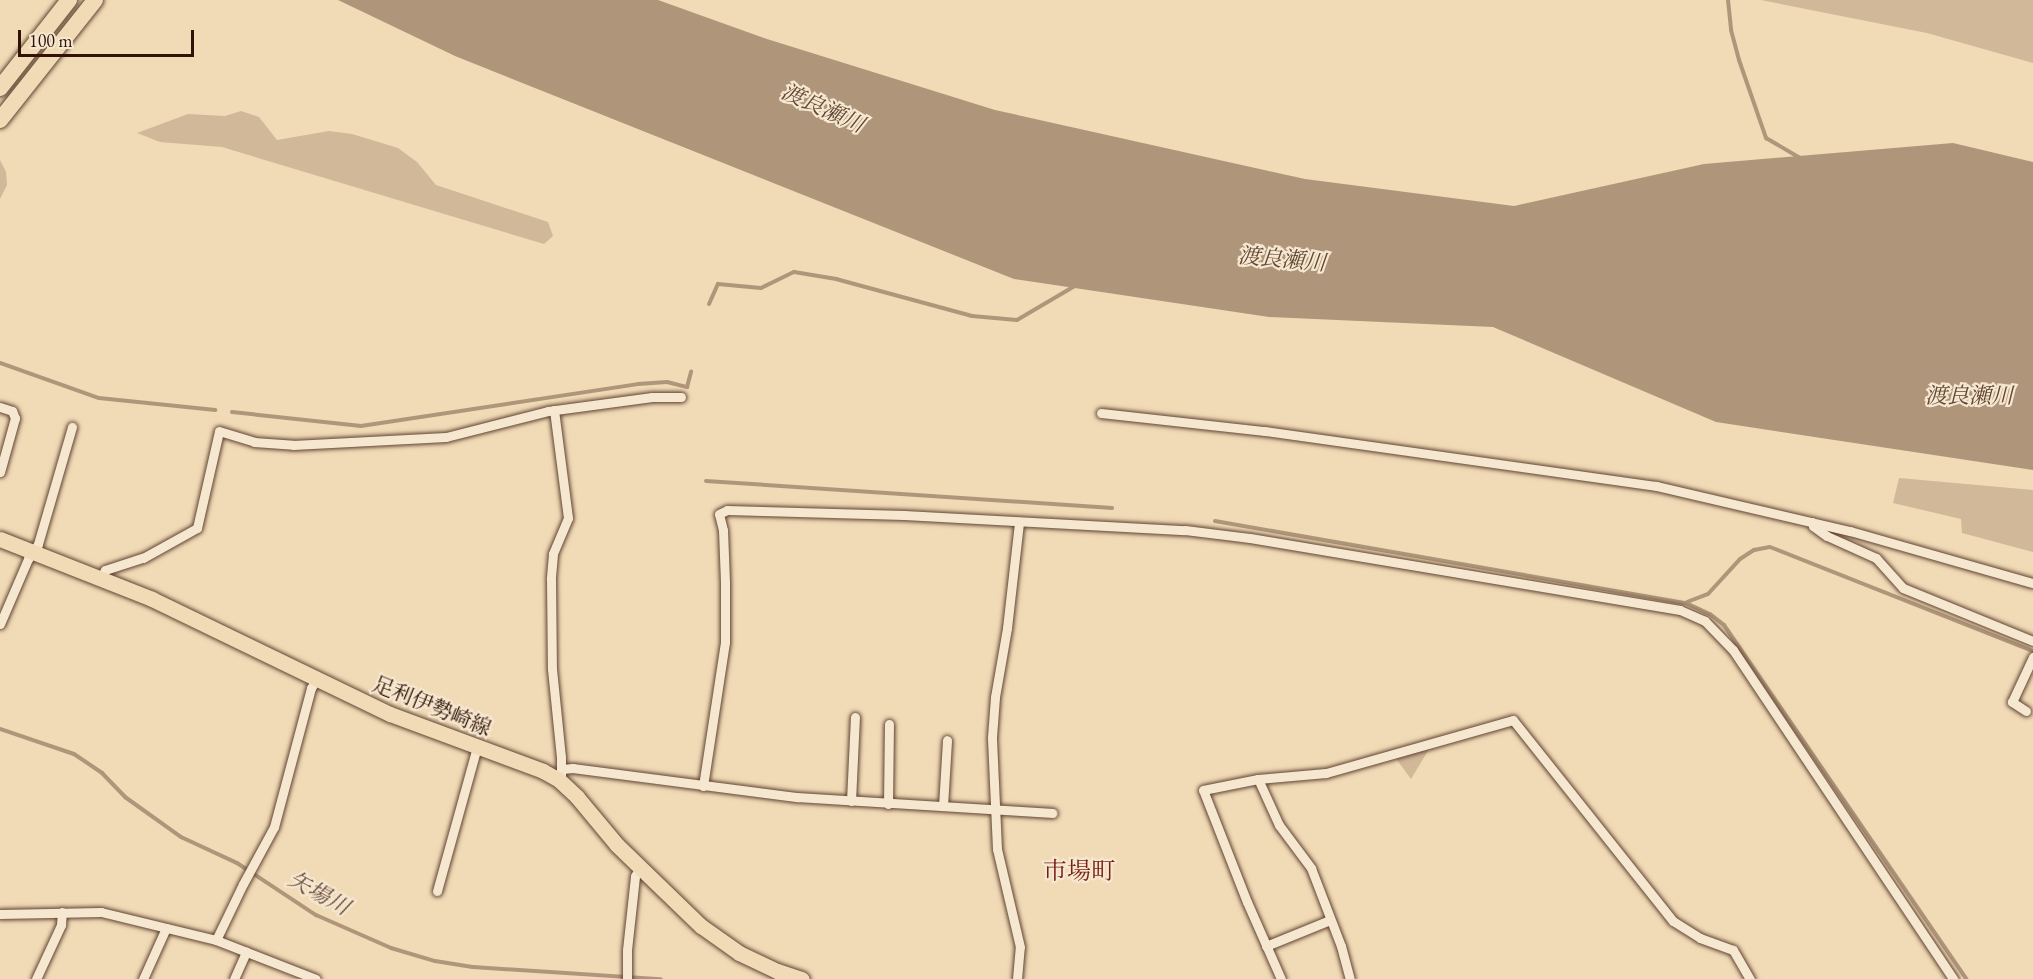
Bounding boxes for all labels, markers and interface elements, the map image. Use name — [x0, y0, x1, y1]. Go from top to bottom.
scale bar — [21, 18, 196, 56]
text: 100 m — [29, 29, 73, 52]
water label: 渡良瀬川 — [777, 78, 869, 138]
water label: 渡良瀬川 — [1237, 242, 1327, 276]
water label: 渡良瀬川 — [1925, 383, 2013, 409]
street label: 足利伊勢崎線 — [369, 671, 495, 741]
district label: 市場町 — [1043, 857, 1115, 885]
water label: 矢場川 — [284, 865, 354, 921]

